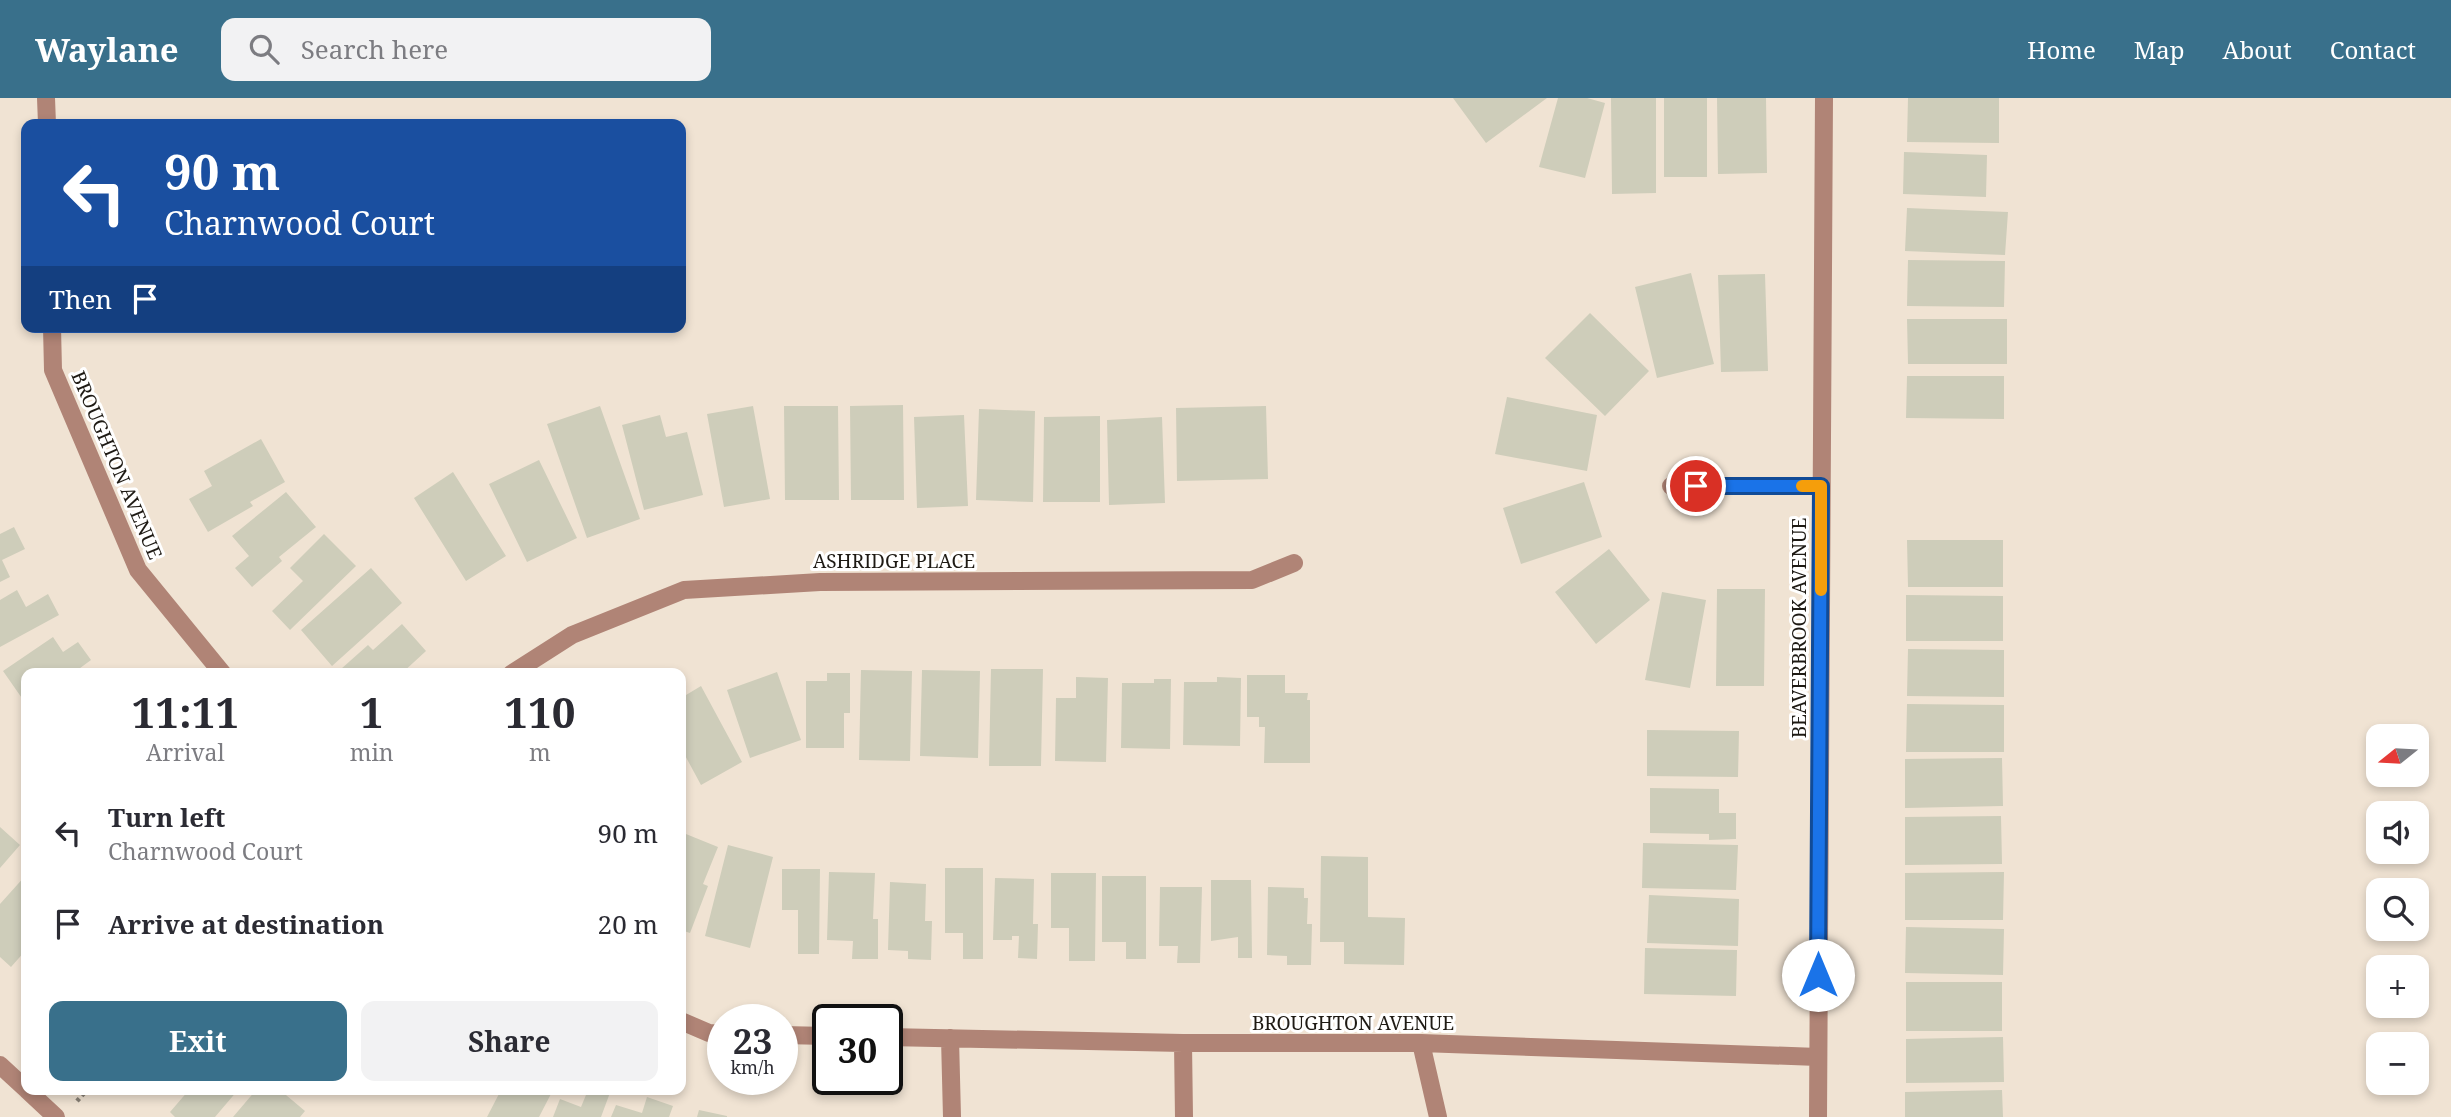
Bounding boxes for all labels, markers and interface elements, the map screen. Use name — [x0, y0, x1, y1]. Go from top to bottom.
search box — [221, 18, 711, 81]
text: Waylane — [35, 27, 179, 72]
icon: search — [245, 30, 283, 68]
text: Search here — [301, 31, 448, 67]
text: Home — [2027, 33, 2096, 66]
text: Map — [2134, 33, 2185, 66]
text: About — [2223, 33, 2292, 66]
text: Contact — [2330, 33, 2416, 66]
text: 90 m — [164, 138, 280, 204]
icon: left — [49, 147, 140, 238]
text: Charnwood Court — [164, 201, 435, 244]
icon: arrive — [126, 280, 164, 318]
text: Then — [49, 281, 112, 317]
street label: BROUGHTON AVENUE — [66, 367, 169, 563]
pin — [1666, 456, 1726, 516]
icon: arrive — [1677, 467, 1715, 505]
street label: BEAVERBROOK AVENUE — [1786, 517, 1812, 738]
street label: ASHRIDGE PLACE — [813, 548, 975, 574]
text: 11:11 — [132, 683, 239, 740]
text: 1 — [360, 683, 384, 740]
text: 110 — [504, 683, 575, 740]
north arrow — [2366, 724, 2429, 788]
map controls — [2366, 724, 2429, 1095]
text: Arrival — [146, 736, 225, 768]
text: min — [350, 736, 394, 768]
text: m — [529, 736, 551, 768]
text: Turn left — [108, 799, 225, 835]
button: sound — [2366, 801, 2429, 864]
icon: left — [49, 814, 87, 852]
text: 90 m — [598, 815, 658, 851]
text: Charnwood Court — [108, 835, 303, 867]
button: search — [2366, 878, 2429, 941]
icon: arrive — [49, 905, 87, 943]
text: Arrive at destination — [108, 906, 384, 942]
text: 20 m — [598, 906, 658, 942]
position arrow — [1781, 938, 1855, 1012]
button: + — [2366, 955, 2429, 1018]
button: Exit — [49, 1001, 347, 1081]
button: Share — [361, 1001, 658, 1081]
speed limit sign: 30 — [812, 1004, 903, 1095]
street label: BROUGHTON AVENUE — [1252, 1010, 1454, 1036]
text: 23 — [733, 1017, 772, 1064]
button: − — [2366, 1032, 2429, 1095]
text: km/h — [730, 1055, 775, 1079]

